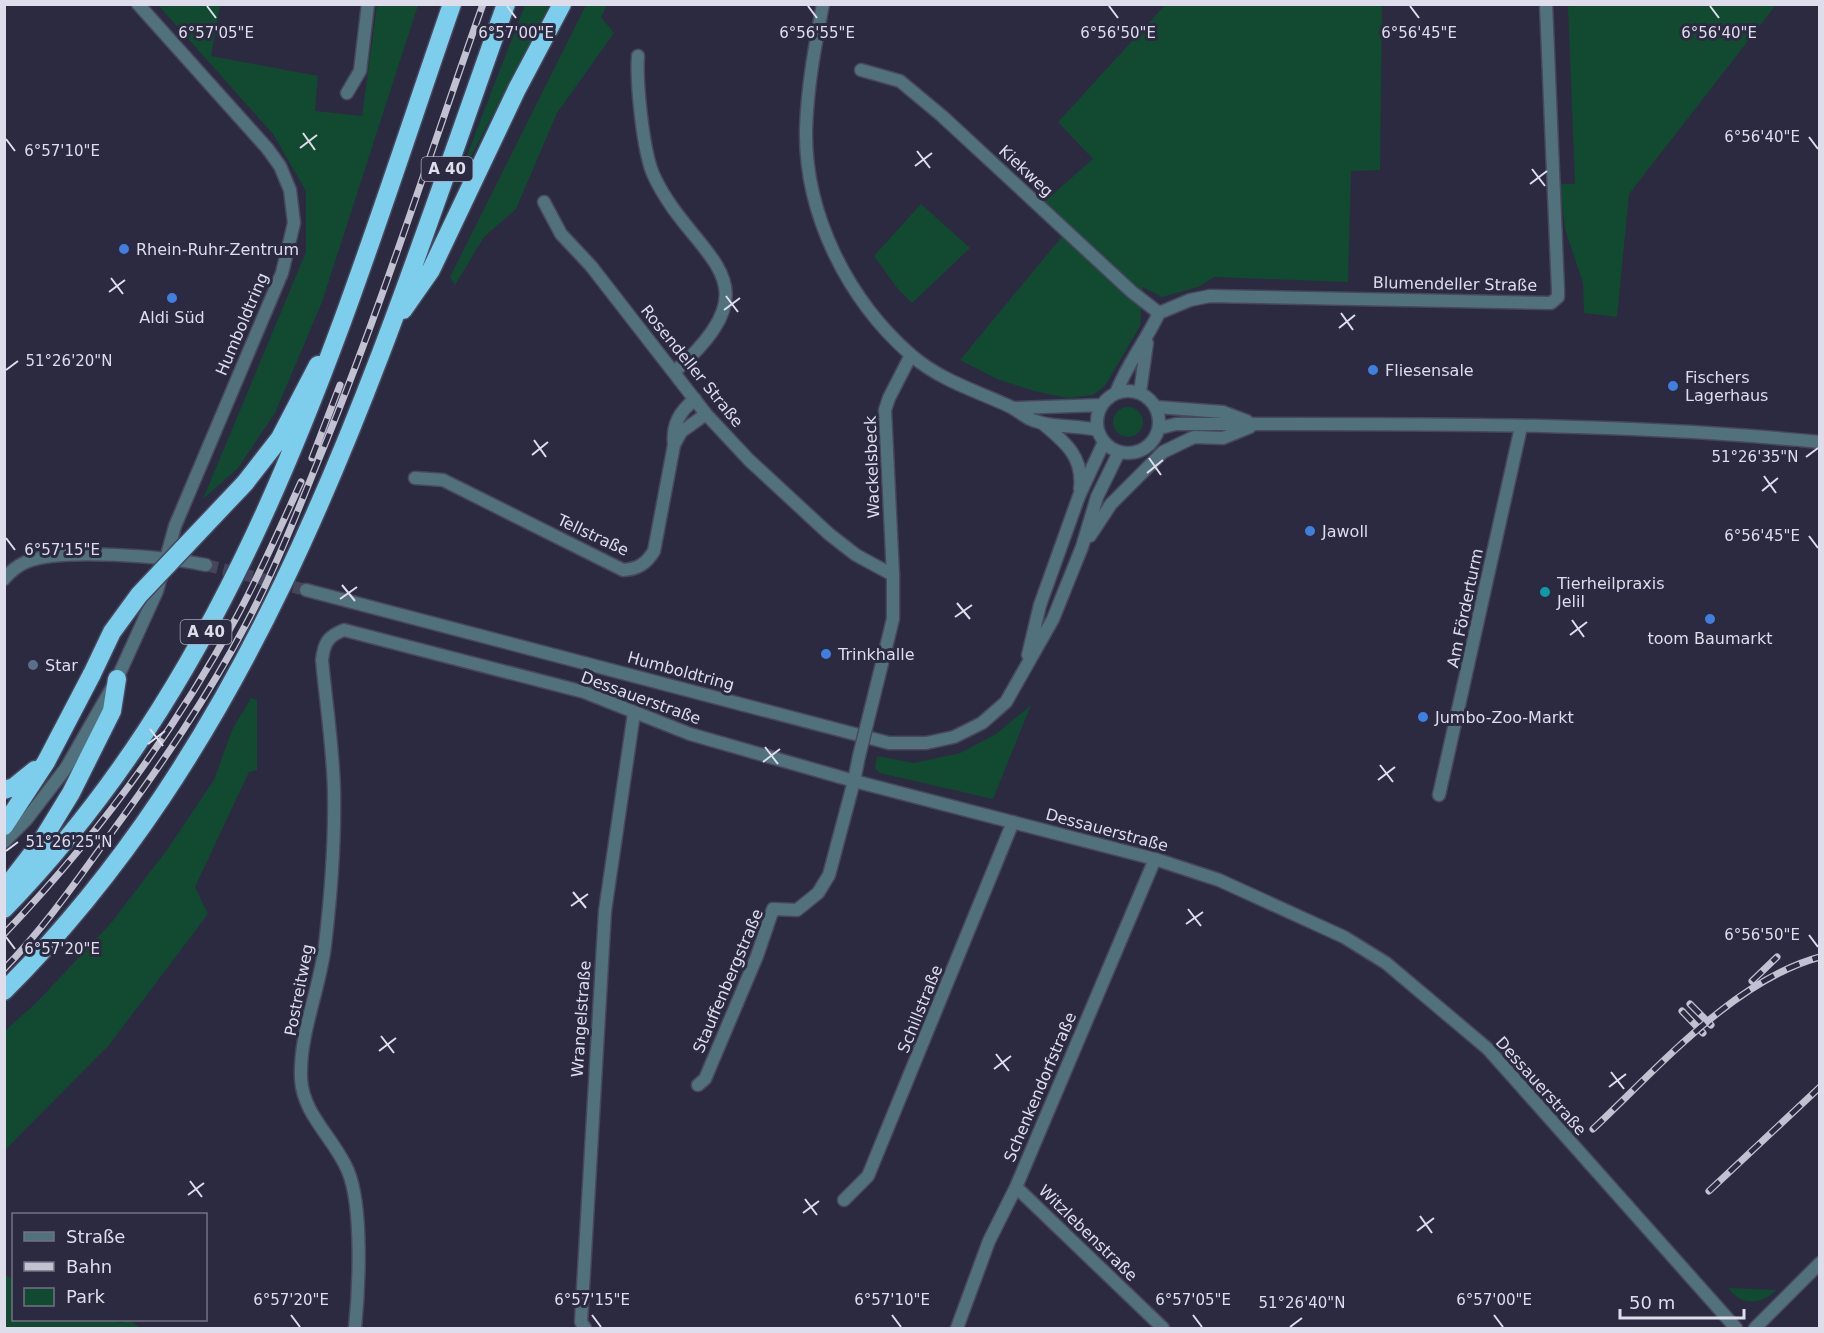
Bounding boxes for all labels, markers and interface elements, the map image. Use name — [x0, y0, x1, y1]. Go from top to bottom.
text: 6°57'05"E — [178, 24, 254, 42]
text: 6°57'00"E — [478, 24, 554, 42]
text: 6°56'55"E — [779, 24, 855, 42]
text: 6°56'50"E — [1080, 24, 1156, 42]
text: 6°56'45"E — [1381, 24, 1457, 42]
text: 6°56'40"E — [1681, 24, 1757, 42]
text: 6°56'40"E — [1724, 128, 1800, 146]
street label: Kiekweg — [995, 141, 1057, 201]
text: 6°57'10"E — [24, 142, 100, 160]
road number: A 40 — [422, 157, 472, 181]
place label: Rhein-Ruhr-Zentrum — [136, 240, 299, 259]
marker: Rhein-Ruhr-Zentrum — [117, 242, 131, 256]
street label: Humboldtring — [212, 270, 272, 378]
street label: Blumendeller Straße — [1373, 273, 1537, 295]
marker: Aldi Süd — [165, 291, 179, 305]
street label: Rosendeller Straße — [637, 301, 747, 431]
place label: Aldi Süd — [139, 308, 205, 327]
text: 51°26'20"N — [25, 352, 113, 370]
place label: Fliesensale — [1385, 361, 1474, 380]
marker: Fliesensale — [1366, 363, 1380, 377]
place label: Fischers Lagerhaus — [1685, 368, 1768, 405]
marker: Fischers Lagerhaus — [1666, 379, 1680, 393]
street label: Wackelsbeck — [861, 415, 883, 519]
text: 51°26'35"N — [1711, 448, 1799, 466]
street label: Tellstraße — [553, 510, 632, 560]
place label: Jawoll — [1321, 522, 1368, 541]
marker: Jawoll — [1303, 524, 1317, 538]
text: 6°56'45"E — [1724, 527, 1800, 545]
text: 6°57'15"E — [24, 541, 100, 559]
street label: Am Förderturm — [1443, 547, 1487, 669]
place label: Tierheilpraxis Jelil — [1556, 574, 1665, 611]
marker: Tierheilpraxis Jelil — [1538, 585, 1552, 599]
marker: toom Baumarkt — [1703, 612, 1717, 626]
road number: A 40 — [180, 620, 232, 644]
place label: toom Baumarkt — [1648, 629, 1772, 648]
place label: Trinkhalle — [837, 645, 915, 664]
marker: Trinkhalle — [819, 647, 833, 661]
street label: Humboldtring — [625, 648, 737, 694]
place label: Star — [45, 656, 78, 675]
marker: Star — [26, 658, 40, 672]
street label: Dessauerstraße — [578, 668, 704, 728]
place label: Jumbo-Zoo-Markt — [1434, 708, 1574, 727]
marker: Jumbo-Zoo-Markt — [1416, 710, 1430, 724]
street label: Dessauerstraße — [1044, 805, 1170, 855]
text: 51°26'25"N — [25, 833, 113, 851]
street label: Stauffenbergstraße — [689, 906, 767, 1056]
text: 6°56'50"E — [1724, 926, 1800, 944]
text: 6°57'20"E — [24, 940, 100, 958]
street label: Postreitweg — [281, 942, 317, 1038]
street label: Wrangelstraße — [567, 960, 595, 1078]
street label: Schillstraße — [894, 962, 946, 1056]
street label: Schenkendorfstraße — [1000, 1009, 1080, 1165]
street label: Dessauerstraße — [1492, 1033, 1590, 1139]
street label: Witzlebenstraße — [1035, 1181, 1141, 1285]
legend — [12, 1213, 207, 1321]
text: Straße — [66, 1226, 125, 1247]
text: Bahn — [66, 1256, 112, 1277]
scale bar — [1620, 1282, 1744, 1320]
text: Park — [66, 1286, 105, 1307]
text: 6°57'20"E — [253, 1291, 329, 1309]
text: 6°57'15"E — [554, 1291, 630, 1309]
text: 6°57'10"E — [854, 1291, 930, 1309]
text: 6°57'05"E — [1155, 1291, 1231, 1309]
text: 6°57'00"E — [1456, 1291, 1532, 1309]
text: 50 m — [1629, 1292, 1675, 1313]
text: 51°26'40"N — [1258, 1294, 1346, 1312]

